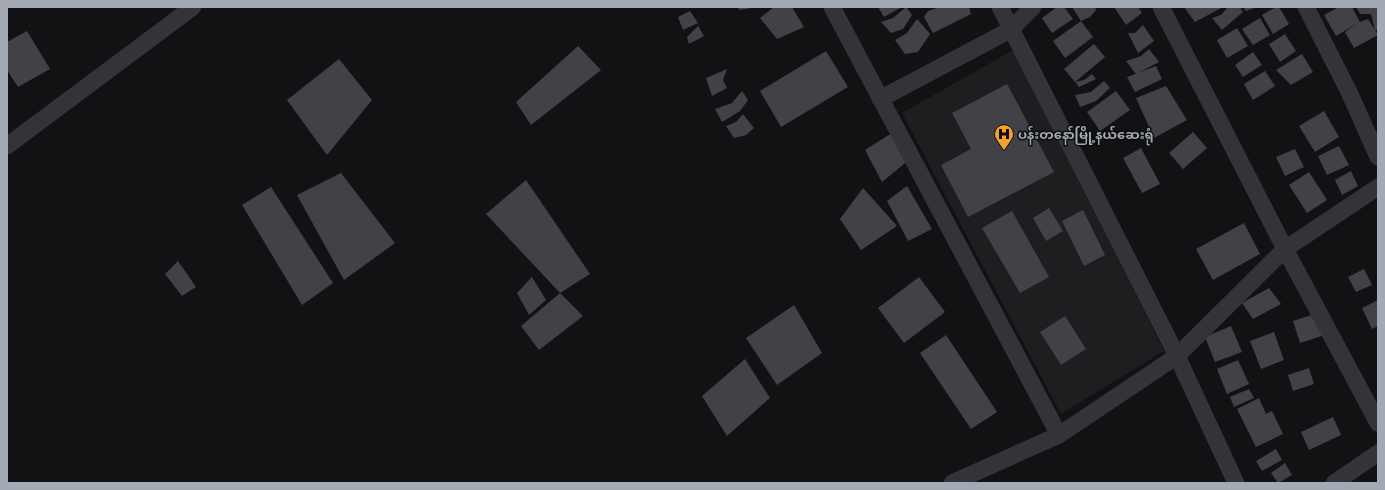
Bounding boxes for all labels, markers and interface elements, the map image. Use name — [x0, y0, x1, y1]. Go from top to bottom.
hospital icon: ပန်းတနော်မြို့နယ်ဆေးရုံ — [993, 123, 1015, 151]
place label: ပန်းတနော်မြို့နယ်ဆေးရုံ — [1018, 125, 1154, 146]

